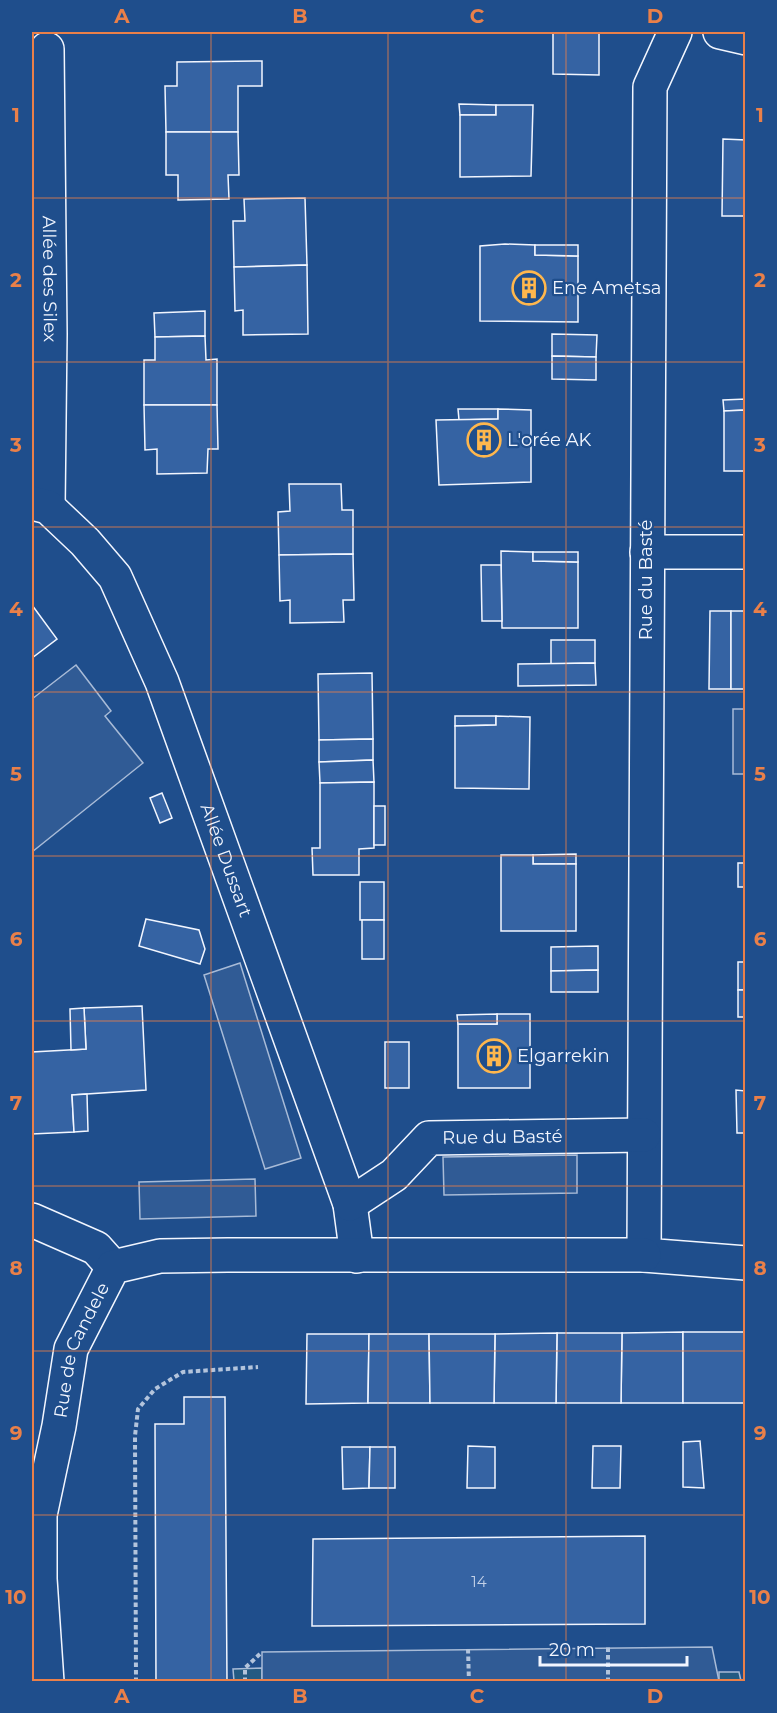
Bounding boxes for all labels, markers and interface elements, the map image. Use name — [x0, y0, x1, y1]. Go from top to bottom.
text: A — [113, 4, 130, 28]
text: B — [292, 4, 308, 28]
text: C — [470, 4, 485, 28]
text: D — [647, 4, 663, 28]
text: 1 — [12, 103, 20, 127]
text: 1 — [756, 103, 764, 127]
street label: Allée des Silex — [38, 216, 61, 343]
text: 2 — [10, 268, 22, 292]
text: 2 — [754, 268, 766, 292]
building icon: Ene Ametsa — [511, 270, 547, 306]
place label: Ene Ametsa — [552, 277, 661, 299]
building icon: L'orée AK — [466, 422, 502, 458]
place label: L'orée AK — [507, 429, 592, 451]
text: 3 — [9, 433, 22, 457]
text: 3 — [753, 433, 766, 457]
street label: Rue du Basté — [635, 520, 657, 640]
text: 4 — [9, 597, 23, 621]
text: 4 — [753, 597, 767, 621]
text: 5 — [10, 762, 22, 786]
text: 5 — [754, 762, 766, 786]
street label: Allée Dussart — [196, 800, 257, 920]
text: 6 — [10, 927, 23, 951]
text: 6 — [754, 927, 767, 951]
building icon: Elgarrekin — [476, 1038, 512, 1074]
place label: Elgarrekin — [517, 1045, 610, 1067]
text: 7 — [10, 1091, 22, 1115]
text: 7 — [754, 1091, 766, 1115]
street label: Rue du Basté — [442, 1125, 563, 1149]
text: 8 — [9, 1256, 23, 1280]
text: 8 — [753, 1256, 767, 1280]
street label: Rue de Candele — [49, 1279, 114, 1419]
text: 9 — [10, 1421, 22, 1445]
text: 9 — [754, 1421, 766, 1445]
house number: 14 — [471, 1572, 487, 1591]
text: 10 — [5, 1585, 27, 1609]
text: 10 — [749, 1585, 771, 1609]
scale bar — [540, 1629, 687, 1667]
text: 20 m — [549, 1639, 595, 1661]
text: A — [113, 1684, 130, 1708]
text: B — [292, 1684, 308, 1708]
text: C — [470, 1684, 485, 1708]
text: D — [647, 1684, 663, 1708]

